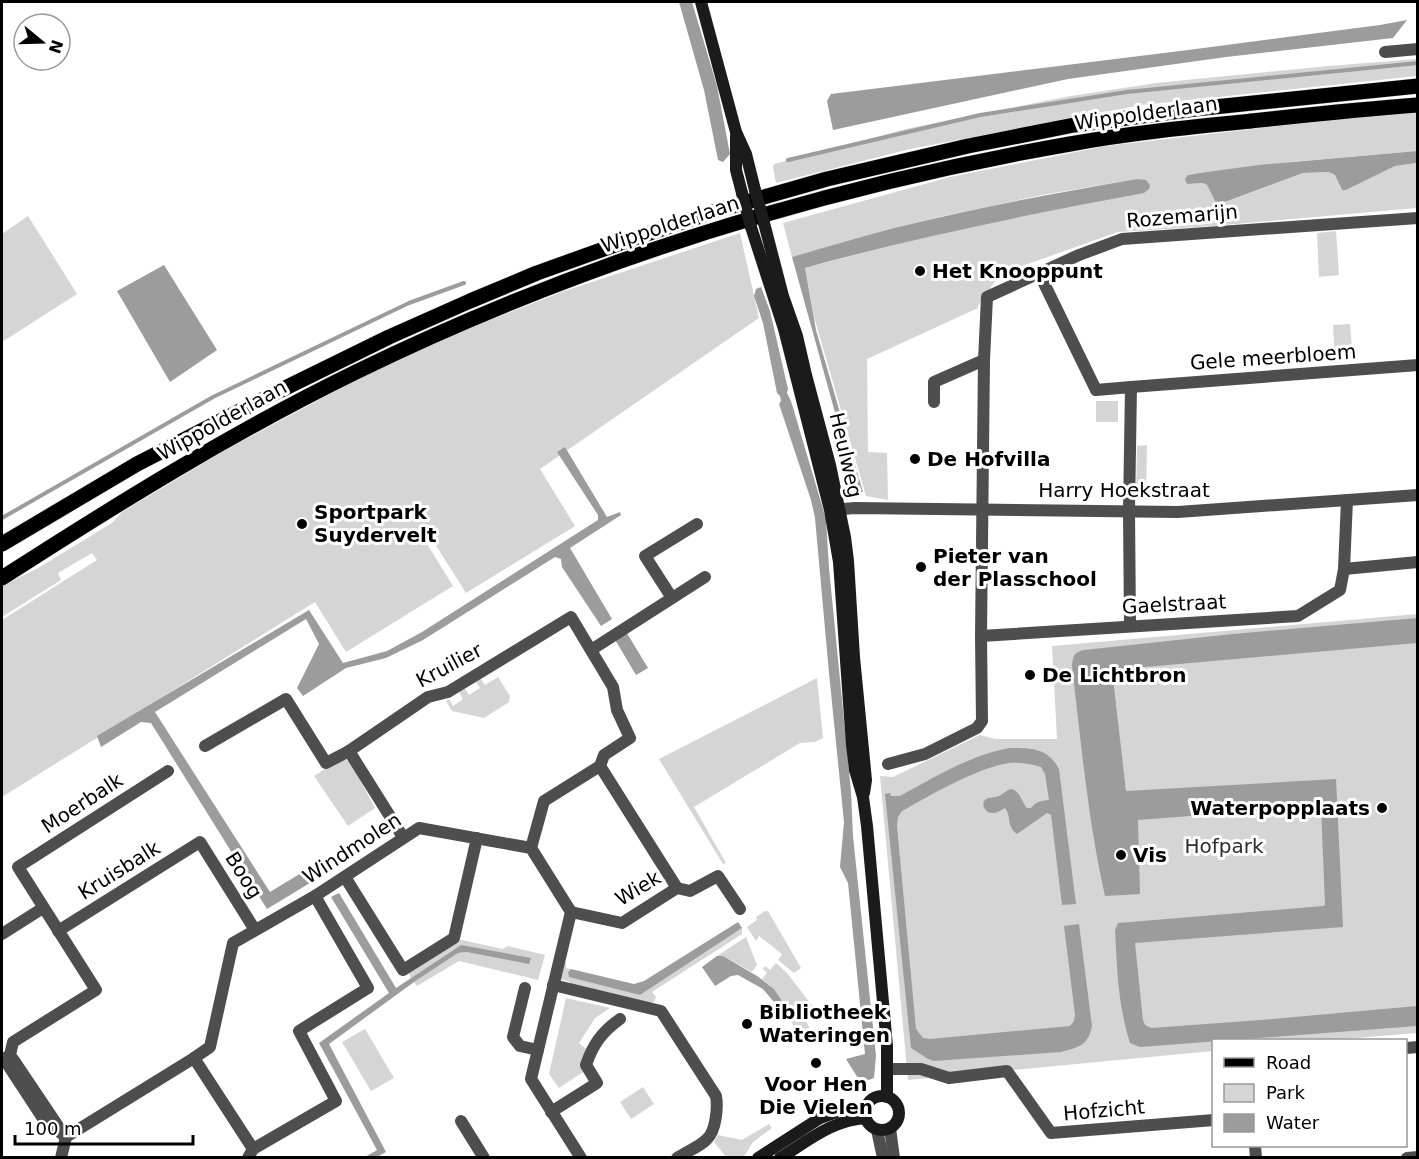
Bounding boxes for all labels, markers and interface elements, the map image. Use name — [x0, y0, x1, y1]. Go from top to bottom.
north arrow — [12, 12, 72, 72]
text: N — [45, 37, 67, 56]
street label: Wippolderlaan — [1073, 91, 1219, 135]
street label: Wippolderlaan — [598, 190, 742, 258]
street label: Rozemarijn — [1125, 199, 1239, 233]
place label: Het Knooppunt — [932, 259, 1103, 283]
marker: Het Knooppunt — [913, 264, 927, 278]
street label: Gele meerbloem — [1189, 339, 1357, 375]
street label: Wippolderlaan — [153, 375, 291, 465]
street label: Heulweg — [825, 410, 867, 500]
place label: De Hofvilla — [927, 447, 1050, 471]
marker: De Hofvilla — [908, 452, 922, 466]
street label: Harry Hoekstraat — [1038, 478, 1210, 502]
place label: Sportpark Suydervelt — [314, 500, 437, 547]
marker: Sportpark Suydervelt — [295, 517, 309, 531]
place label: Pieter van der Plasschool — [933, 544, 1097, 591]
marker: Pieter van der Plasschool — [914, 560, 928, 574]
street label: Gaelstraat — [1121, 589, 1227, 619]
street label: Kruilier — [412, 637, 487, 692]
place label: De Lichtbron — [1042, 663, 1187, 687]
marker: De Lichtbron — [1023, 668, 1037, 682]
street label: Moerbalk — [37, 768, 128, 838]
place label: Waterpopplaats — [1190, 796, 1370, 820]
marker: Waterpopplaats — [1375, 801, 1389, 815]
street label: Windmolen — [298, 807, 406, 889]
park label: Hofpark — [1184, 834, 1264, 858]
street label: Kruisbalk — [74, 835, 165, 905]
place label: Vis — [1133, 843, 1167, 867]
street label: Boog — [220, 847, 268, 903]
marker: Vis — [1114, 848, 1128, 862]
street label: Wiek — [611, 865, 665, 911]
place label: Bibliotheek Wateringen — [759, 1000, 890, 1047]
marker: Bibliotheek Wateringen — [740, 1017, 754, 1031]
legend — [1212, 1039, 1407, 1147]
text: Road — [1266, 1052, 1311, 1073]
marker: Voor Hen Die Vielen — [809, 1056, 823, 1070]
place label: Voor Hen Die Vielen — [759, 1072, 873, 1119]
text: Park — [1266, 1082, 1305, 1103]
street label: Hofzicht — [1062, 1094, 1146, 1126]
scale bar — [15, 1108, 194, 1146]
text: Water — [1266, 1112, 1320, 1133]
text: 100 m — [24, 1118, 82, 1139]

